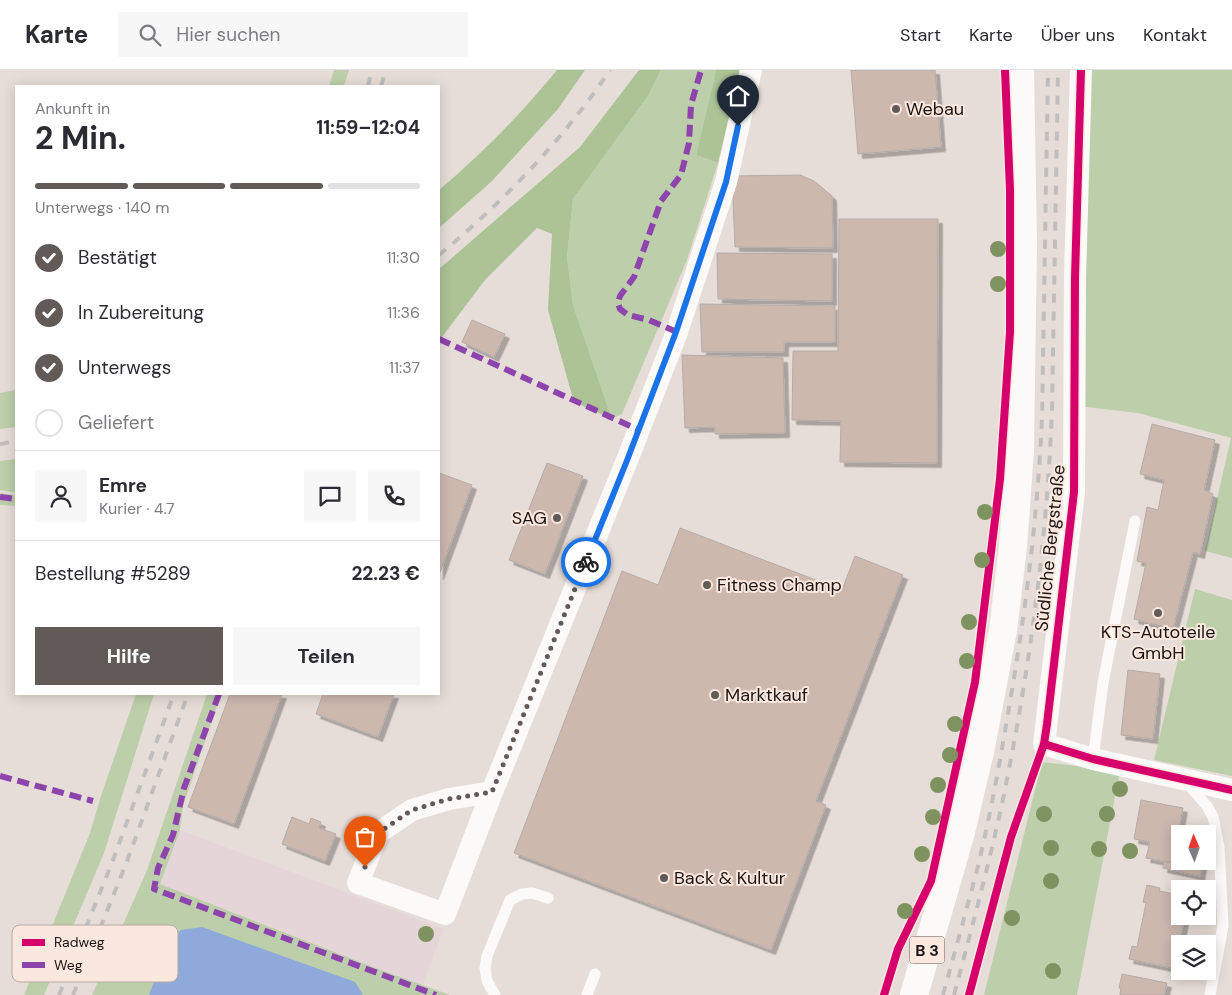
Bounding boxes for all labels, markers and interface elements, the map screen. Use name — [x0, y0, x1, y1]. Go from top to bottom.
search box — [118, 12, 468, 57]
text: Karte — [25, 19, 88, 50]
icon: search — [136, 21, 164, 49]
text: Hier suchen — [176, 22, 281, 47]
text: Start — [900, 23, 941, 47]
text: Karte — [969, 23, 1013, 47]
text: Über uns — [1041, 23, 1115, 47]
text: Kontakt — [1143, 23, 1207, 47]
pin — [717, 75, 759, 126]
icon: home — [724, 82, 752, 110]
place label: Webau — [906, 97, 964, 121]
text: Ankunft in — [35, 98, 110, 119]
marker: Webau — [890, 103, 902, 115]
text: 11:59–12:04 — [316, 115, 420, 140]
text: 2 Min. — [35, 117, 126, 159]
text: Unterwegs · 140 m — [35, 197, 169, 218]
icon: check — [35, 244, 63, 272]
text: Bestätigt — [78, 245, 157, 270]
text: 11:30 — [386, 247, 420, 268]
icon: check — [35, 299, 63, 327]
text: In Zubereitung — [78, 300, 204, 325]
text: 11:36 — [387, 302, 420, 323]
icon: check — [35, 354, 63, 382]
text: Unterwegs — [78, 355, 171, 380]
text: 11:37 — [389, 357, 420, 378]
text: Geliefert — [78, 410, 154, 435]
street label: Südliche Bergstraße — [1029, 463, 1071, 633]
button: person — [35, 470, 87, 522]
button: chat — [304, 470, 356, 522]
button: phone — [368, 470, 420, 522]
text: Emre — [99, 473, 147, 498]
text: Kurier · 4.7 — [99, 498, 175, 519]
place label: SAG — [512, 506, 547, 530]
marker: SAG — [551, 512, 563, 524]
courier — [561, 537, 611, 587]
icon: bike — [572, 548, 600, 576]
text: Bestellung #5289 — [35, 561, 190, 586]
text: 22.23 € — [351, 561, 420, 586]
place label: Fitness Champ — [717, 573, 842, 597]
marker: Fitness Champ — [701, 579, 713, 591]
marker: KTS-Autoteile GmbH — [1152, 607, 1164, 619]
place label: KTS-Autoteile GmbH — [1101, 620, 1215, 665]
button: Hilfe — [35, 627, 223, 685]
button: Teilen — [233, 627, 420, 685]
place label: Marktkauf — [725, 683, 808, 707]
marker: Marktkauf — [709, 689, 721, 701]
pin — [344, 816, 386, 867]
icon: bag — [351, 823, 379, 851]
north arrow — [1171, 825, 1216, 870]
map controls — [1171, 825, 1216, 980]
place label: Back & Kultur — [674, 866, 786, 890]
marker: Back & Kultur — [658, 872, 670, 884]
button: locate — [1171, 880, 1216, 925]
legend — [12, 925, 178, 982]
text: Radweg — [54, 933, 105, 951]
button: layers — [1171, 935, 1216, 980]
road number: B 3 — [910, 936, 944, 964]
text: Weg — [54, 956, 83, 974]

